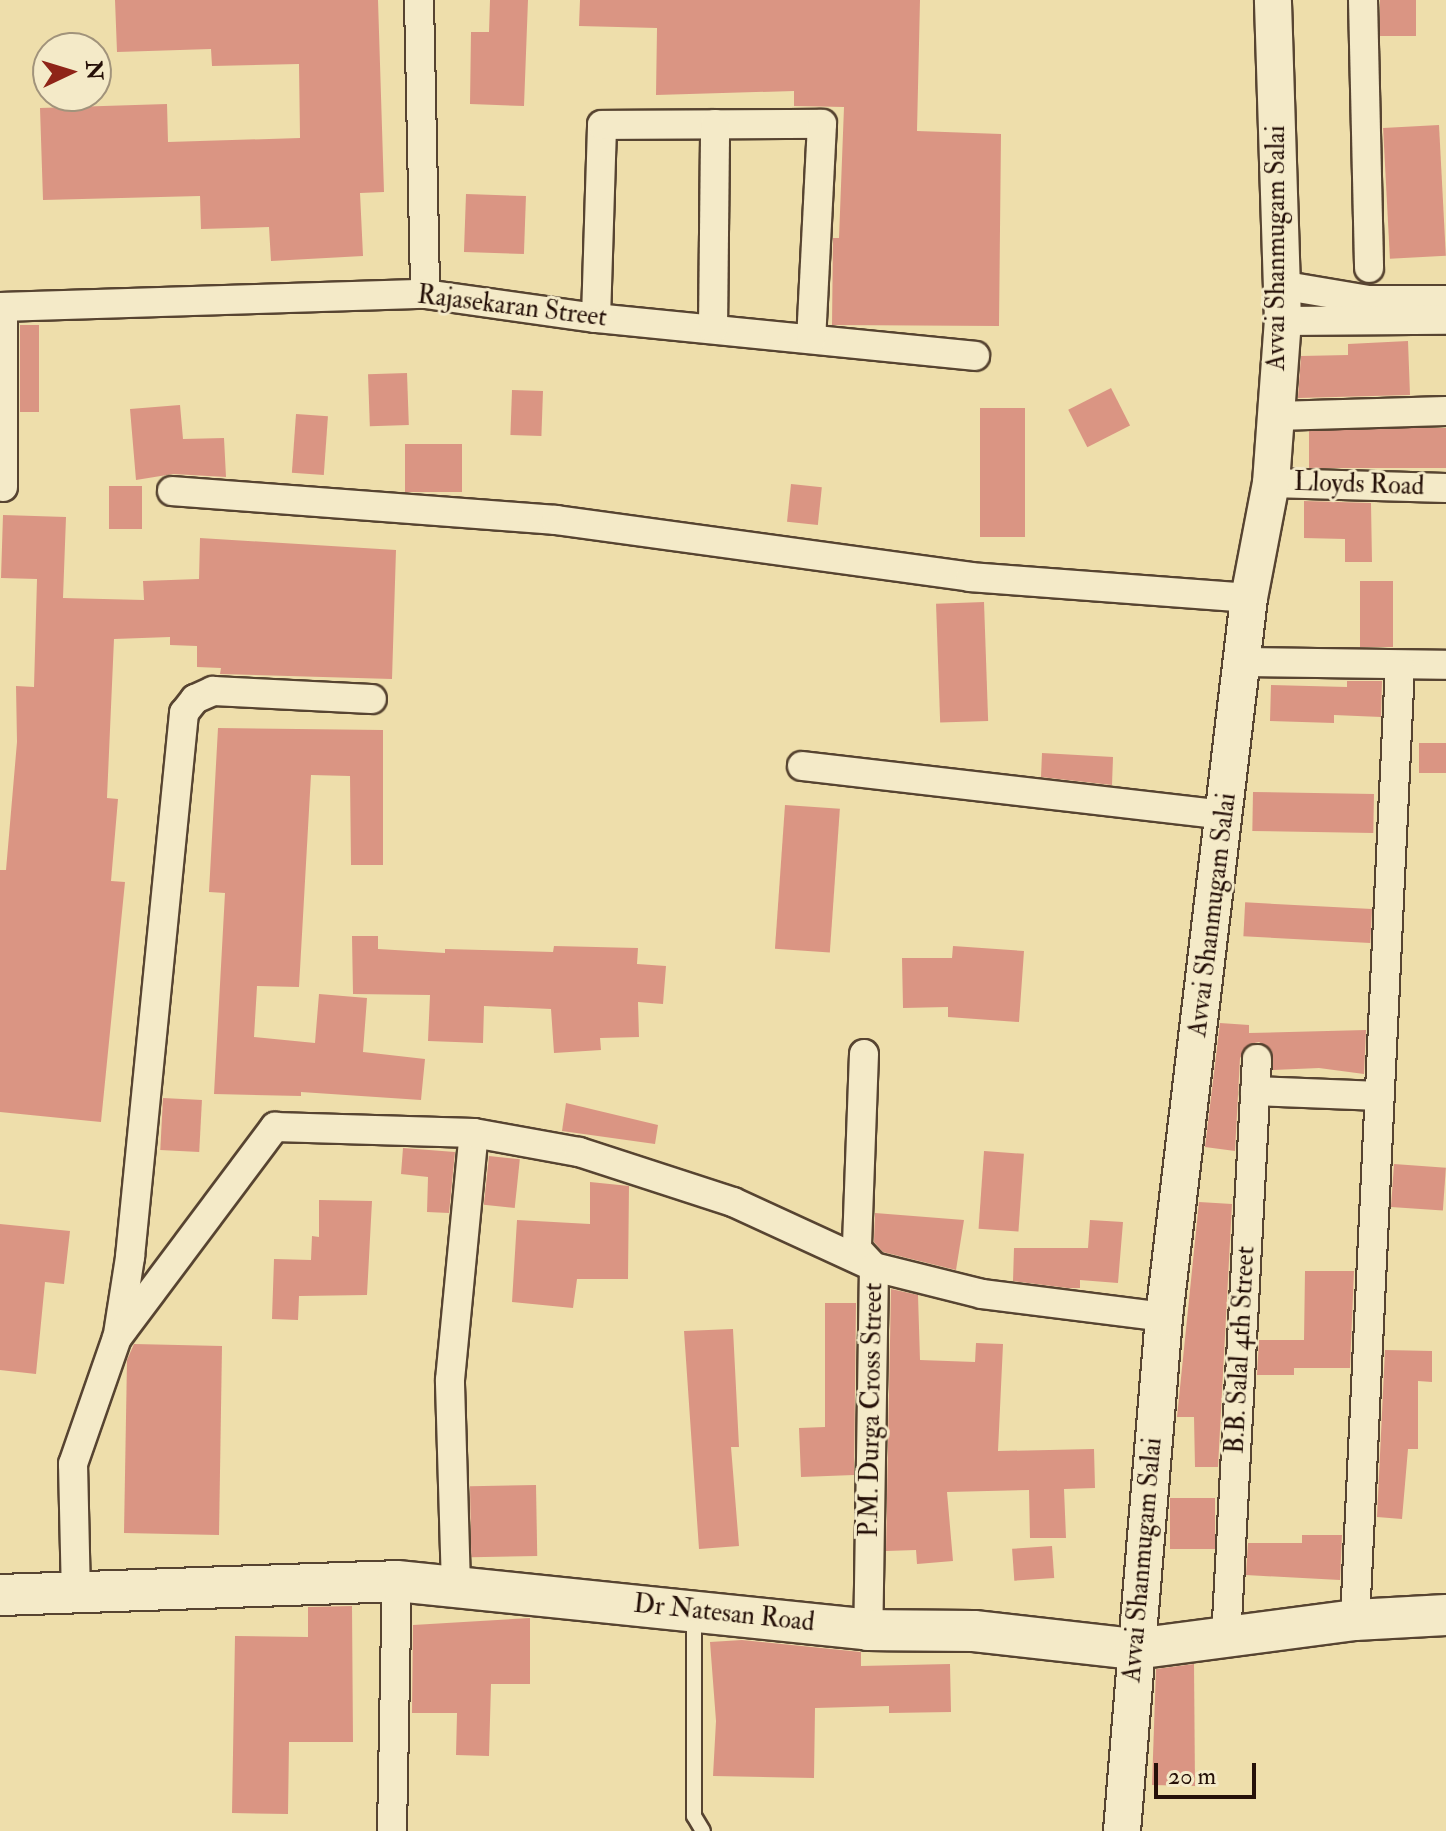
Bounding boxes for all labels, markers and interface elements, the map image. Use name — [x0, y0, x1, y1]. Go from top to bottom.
north arrow — [32, 32, 112, 112]
text: N — [79, 60, 109, 81]
street label: Avvai Shanmugam Salai — [1261, 125, 1293, 371]
street label: Rajasekaran Street — [415, 280, 609, 334]
street label: Lloyds Road — [1293, 467, 1425, 503]
street label: Avvai Shanmugam Salai — [1183, 791, 1243, 1039]
street label: B.B. Salal 4th Street — [1220, 1245, 1262, 1455]
street label: P.M. Durga Cross Street — [854, 1282, 890, 1538]
street label: Avvai Shanmugam Salai — [1117, 1436, 1169, 1684]
street label: Dr Natesan Road — [632, 1589, 816, 1639]
scale bar — [1158, 1747, 1260, 1797]
text: 20 m — [1168, 1761, 1216, 1792]

